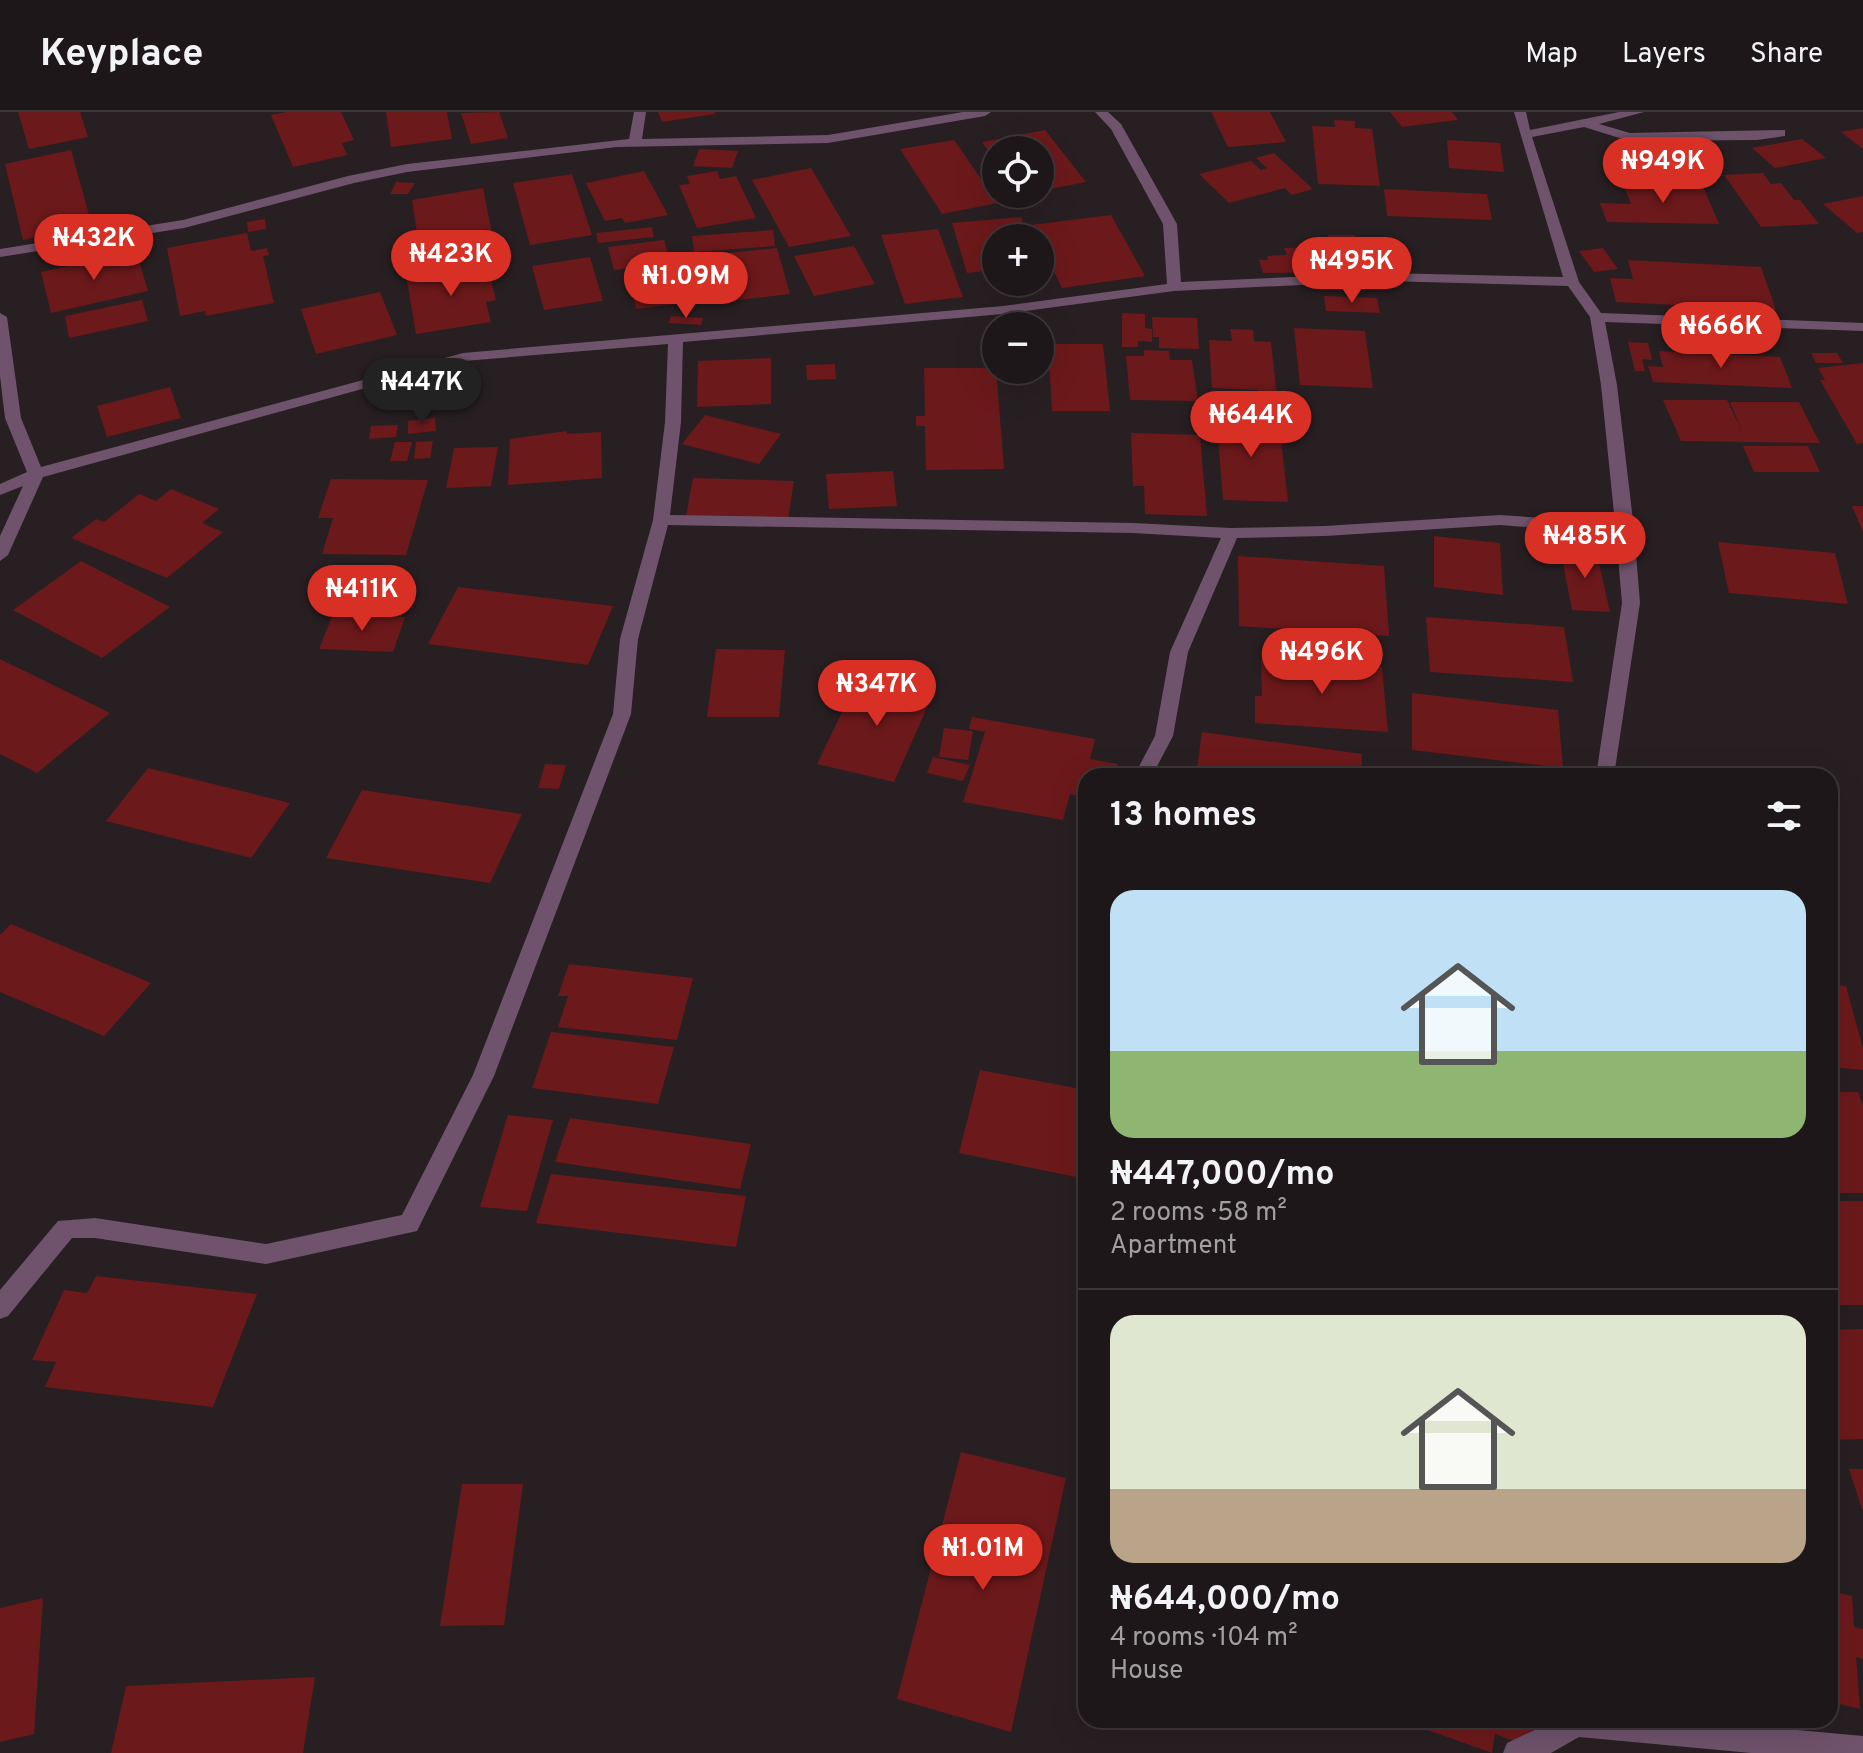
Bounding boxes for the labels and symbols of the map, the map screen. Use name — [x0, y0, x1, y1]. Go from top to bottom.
pin: ₦949K — [1607, 137, 1719, 205]
pin: ₦432K — [38, 214, 150, 282]
pin: ₦423K — [395, 230, 507, 298]
pin: ₦495K — [1296, 237, 1408, 305]
pin: ₦1.09M — [621, 252, 751, 320]
pin: ₦666K — [1665, 302, 1777, 370]
pin: ₦447K — [366, 358, 478, 426]
pin: ₦644K — [1195, 391, 1307, 459]
pin: ₦485K — [1529, 512, 1641, 580]
pin: ₦411K — [306, 565, 418, 633]
pin: ₦496K — [1266, 628, 1378, 696]
pin: ₦347K — [821, 660, 933, 728]
pin: ₦1.01M — [918, 1524, 1048, 1592]

